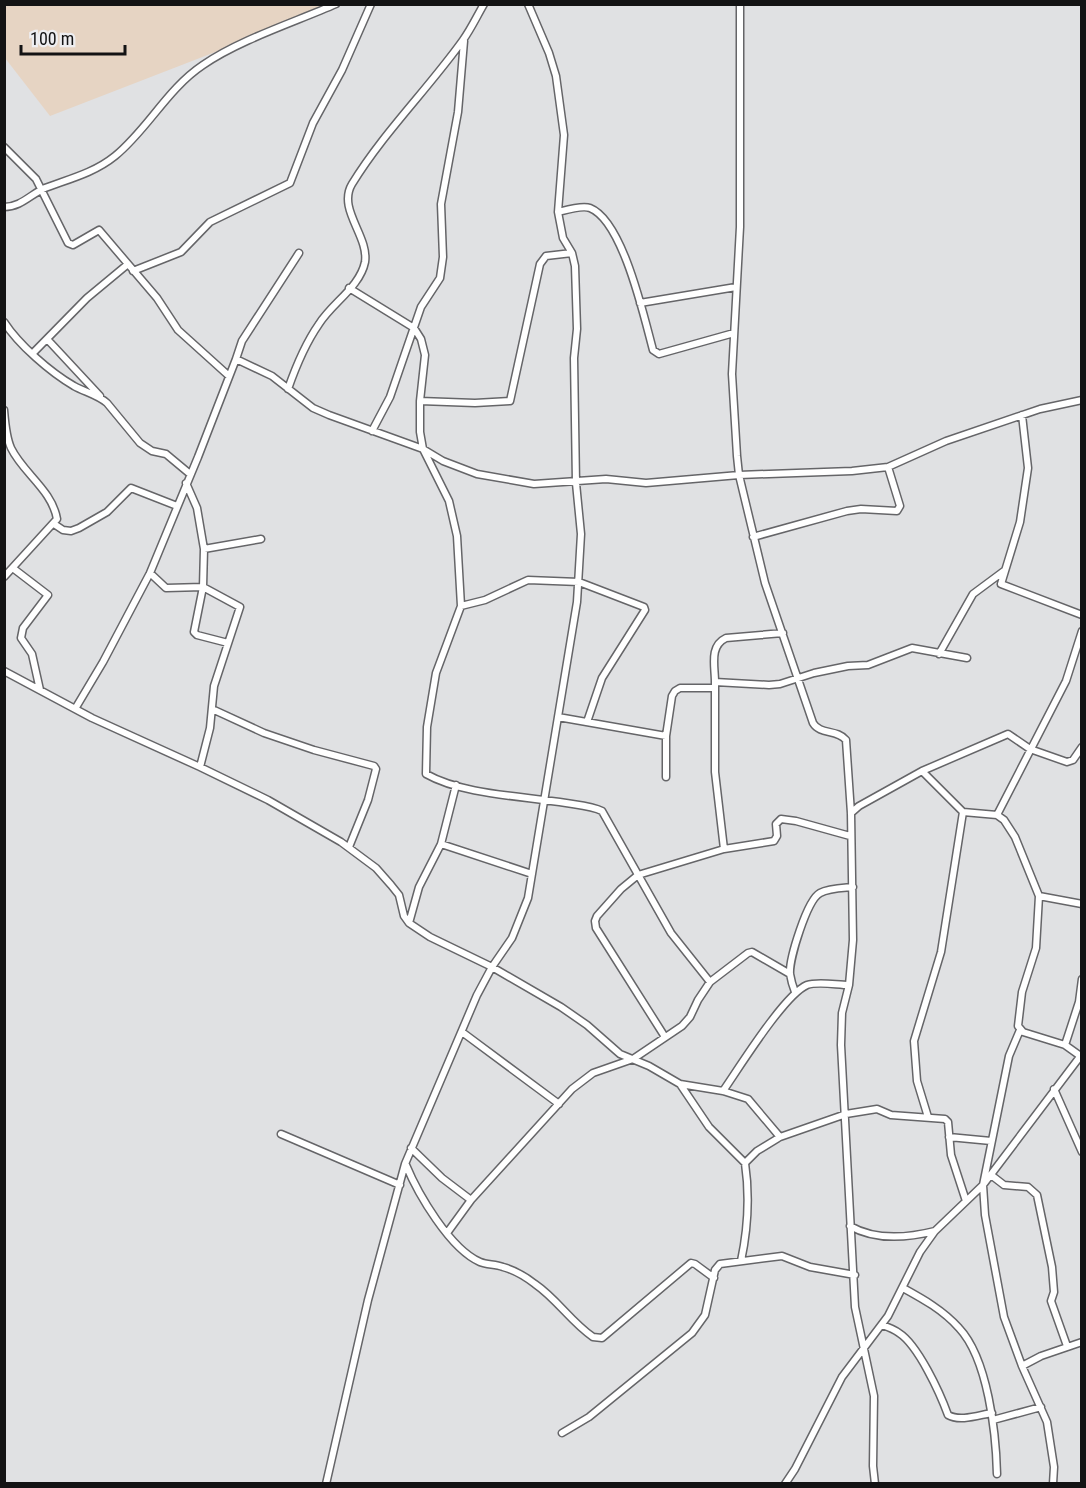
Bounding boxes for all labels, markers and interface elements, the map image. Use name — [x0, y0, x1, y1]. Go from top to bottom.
scale bar — [21, 18, 124, 56]
text: 100 m — [30, 28, 74, 49]

